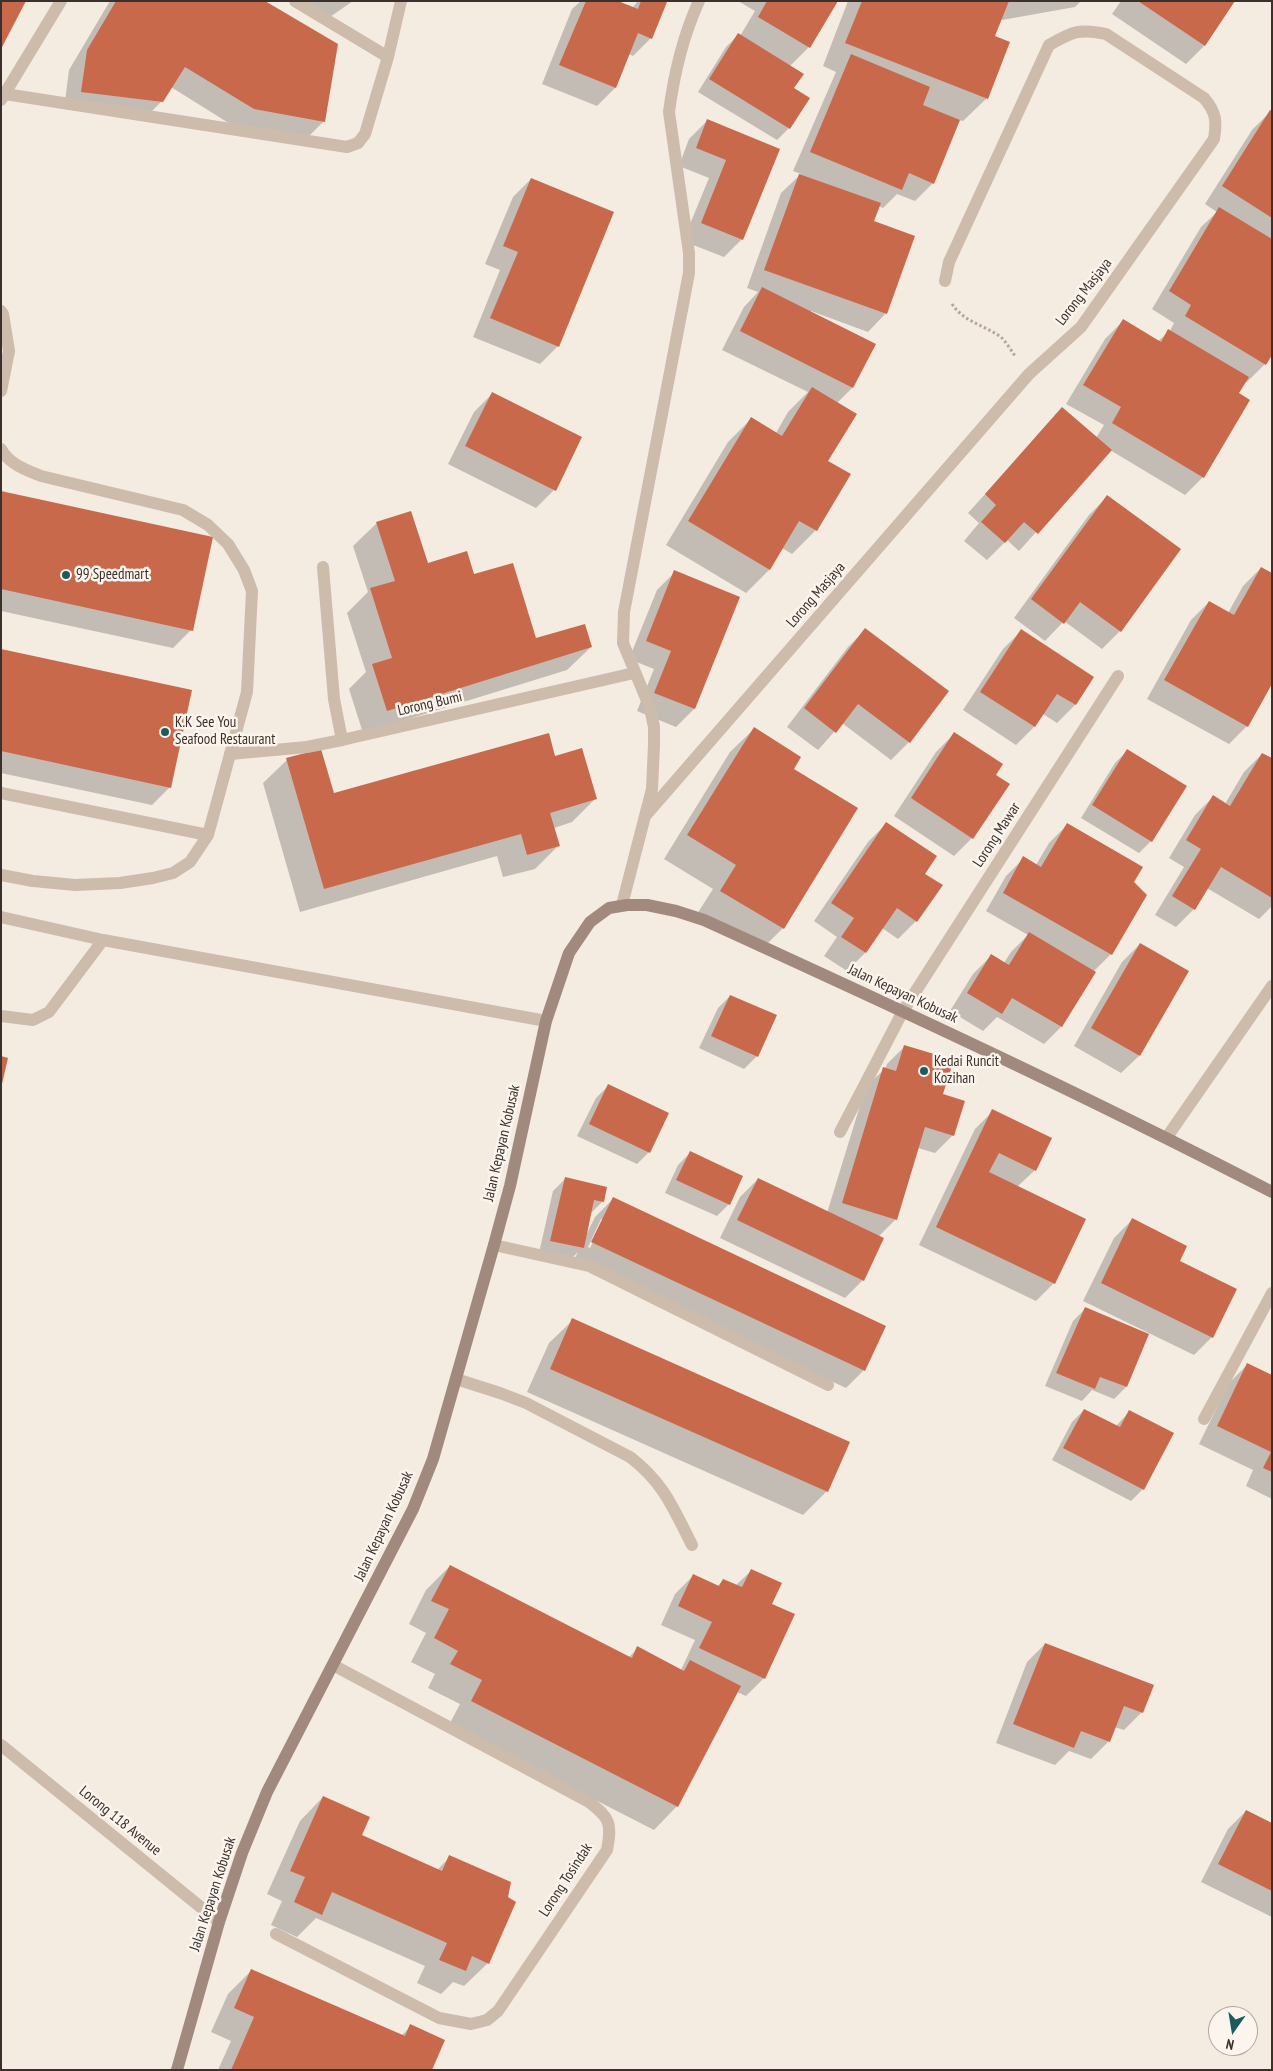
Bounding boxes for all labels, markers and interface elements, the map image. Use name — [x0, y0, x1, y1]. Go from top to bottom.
street label: Lorong Masjaya — [1052, 255, 1116, 329]
street label: Lorong Masjaya — [783, 559, 849, 631]
place label: 99 Speedmart — [76, 566, 149, 584]
marker: 99 Speedmart — [60, 569, 72, 581]
street label: Lorong Bumi — [396, 688, 464, 720]
place label: K.K See You Seafood Restaurant — [175, 714, 275, 749]
marker: K.K See You Seafood Restaurant — [159, 726, 171, 738]
street label: Lorong Mawar — [969, 799, 1025, 871]
street label: Jalan Kepayan Kobusak — [845, 961, 961, 1027]
place label: Kedai Runcit Kozihan — [934, 1053, 999, 1088]
marker: Kedai Runcit Kozihan — [918, 1065, 930, 1077]
street label: Jalan Kepayan Kobusak — [480, 1083, 524, 1203]
street label: Jalan Kepayan Kobusak — [351, 1468, 417, 1584]
street label: Lorong 118 Avenue — [75, 1782, 165, 1860]
street label: Jalan Kepayan Kobusak — [186, 1835, 240, 1953]
street label: Lorong Tosindak — [536, 1840, 596, 1920]
north arrow — [1208, 2006, 1258, 2056]
text: N — [1224, 2035, 1236, 2054]

